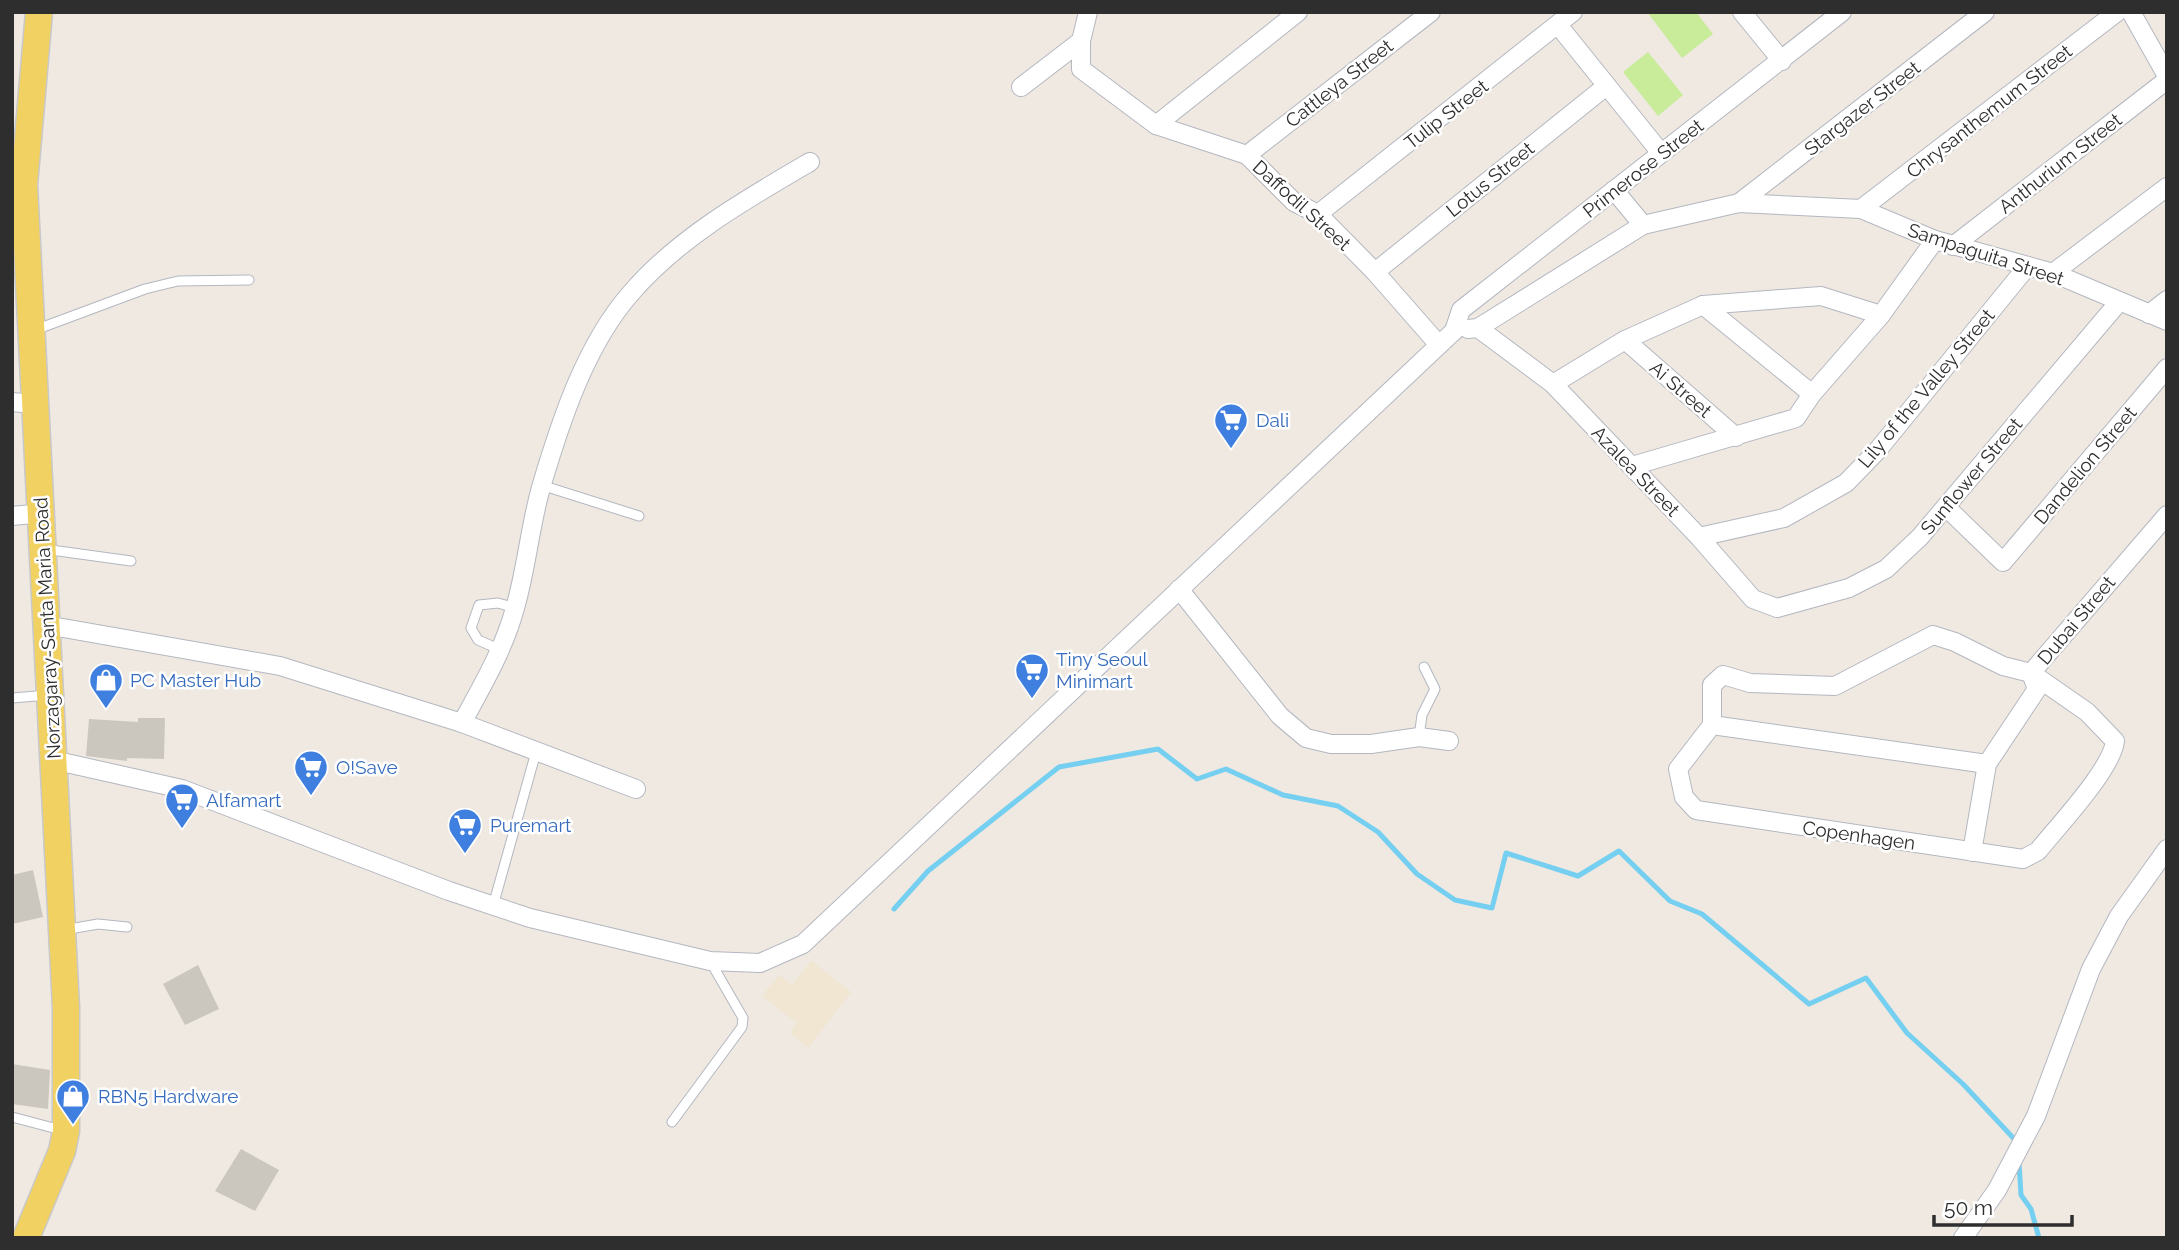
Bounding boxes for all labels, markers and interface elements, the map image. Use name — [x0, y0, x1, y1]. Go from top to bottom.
street label: Cattleya Street — [1281, 34, 1397, 132]
street label: Chrysanthemum Street — [1902, 39, 2077, 182]
street label: Stargazer Street — [1800, 56, 1925, 160]
street label: Tulip Street — [1400, 74, 1493, 153]
street label: Anthurium Street — [1994, 108, 2126, 218]
street label: Primerose Street — [1578, 114, 1708, 222]
street label: Lotus Street — [1442, 137, 1539, 221]
street label: Daffodil Street — [1249, 155, 1356, 255]
street label: Sampaguita Street — [1905, 218, 2067, 290]
street label: Lily of the Valley Street — [1853, 304, 1999, 472]
street label: Ai Street — [1646, 356, 1717, 422]
supermarket icon: Dali — [1212, 401, 1250, 450]
street label: Dandelion Street — [2029, 401, 2141, 528]
place label: Dali — [1256, 409, 1289, 431]
street label: Sunflower Street — [1916, 413, 2027, 539]
street label: Azalea Street — [1588, 421, 1685, 521]
street label: Norzagaray-Santa Maria Road — [29, 497, 65, 759]
street label: Dubai Street — [2033, 571, 2120, 669]
place label: Tiny Seoul Minimart — [1056, 648, 1149, 692]
supermarket icon: Tiny Seoul Minimart — [1013, 651, 1051, 700]
shop icon: PC Master Hub — [87, 661, 125, 710]
place label: PC Master Hub — [130, 669, 261, 691]
supermarket icon: O!Save — [292, 748, 330, 797]
place label: O!Save — [336, 756, 398, 778]
supermarket icon: Alfamart — [163, 781, 201, 830]
place label: Alfamart — [206, 789, 282, 811]
supermarket icon: Puremart — [446, 806, 484, 855]
place label: Puremart — [490, 814, 572, 836]
street label: Copenhagen — [1801, 816, 1917, 854]
shop icon: RBN5 Hardware — [54, 1077, 92, 1126]
place label: RBN5 Hardware — [98, 1085, 239, 1107]
scale bar — [1934, 1184, 2072, 1228]
text: 50 m — [1944, 1195, 1993, 1220]

